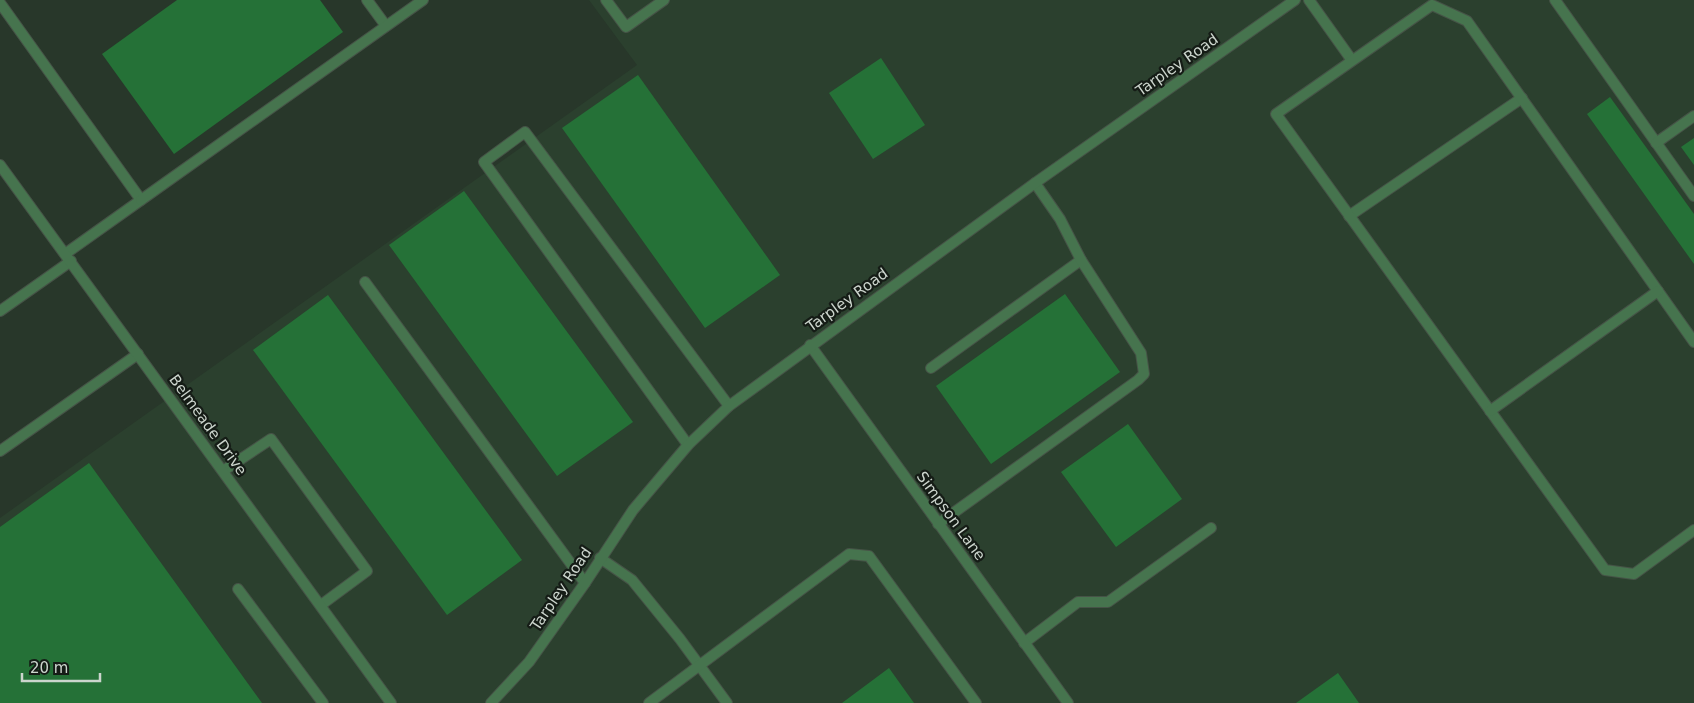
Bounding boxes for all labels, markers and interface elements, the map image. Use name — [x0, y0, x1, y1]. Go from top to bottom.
street label: Tarpley Road — [1132, 30, 1222, 101]
street label: Tarpley Road — [802, 264, 891, 336]
street label: Belmeade Drive — [165, 371, 251, 479]
street label: Simpson Lane — [913, 468, 989, 564]
street label: Tarpley Road — [526, 544, 595, 635]
scale bar — [22, 650, 100, 682]
text: 20 m — [30, 659, 68, 677]

